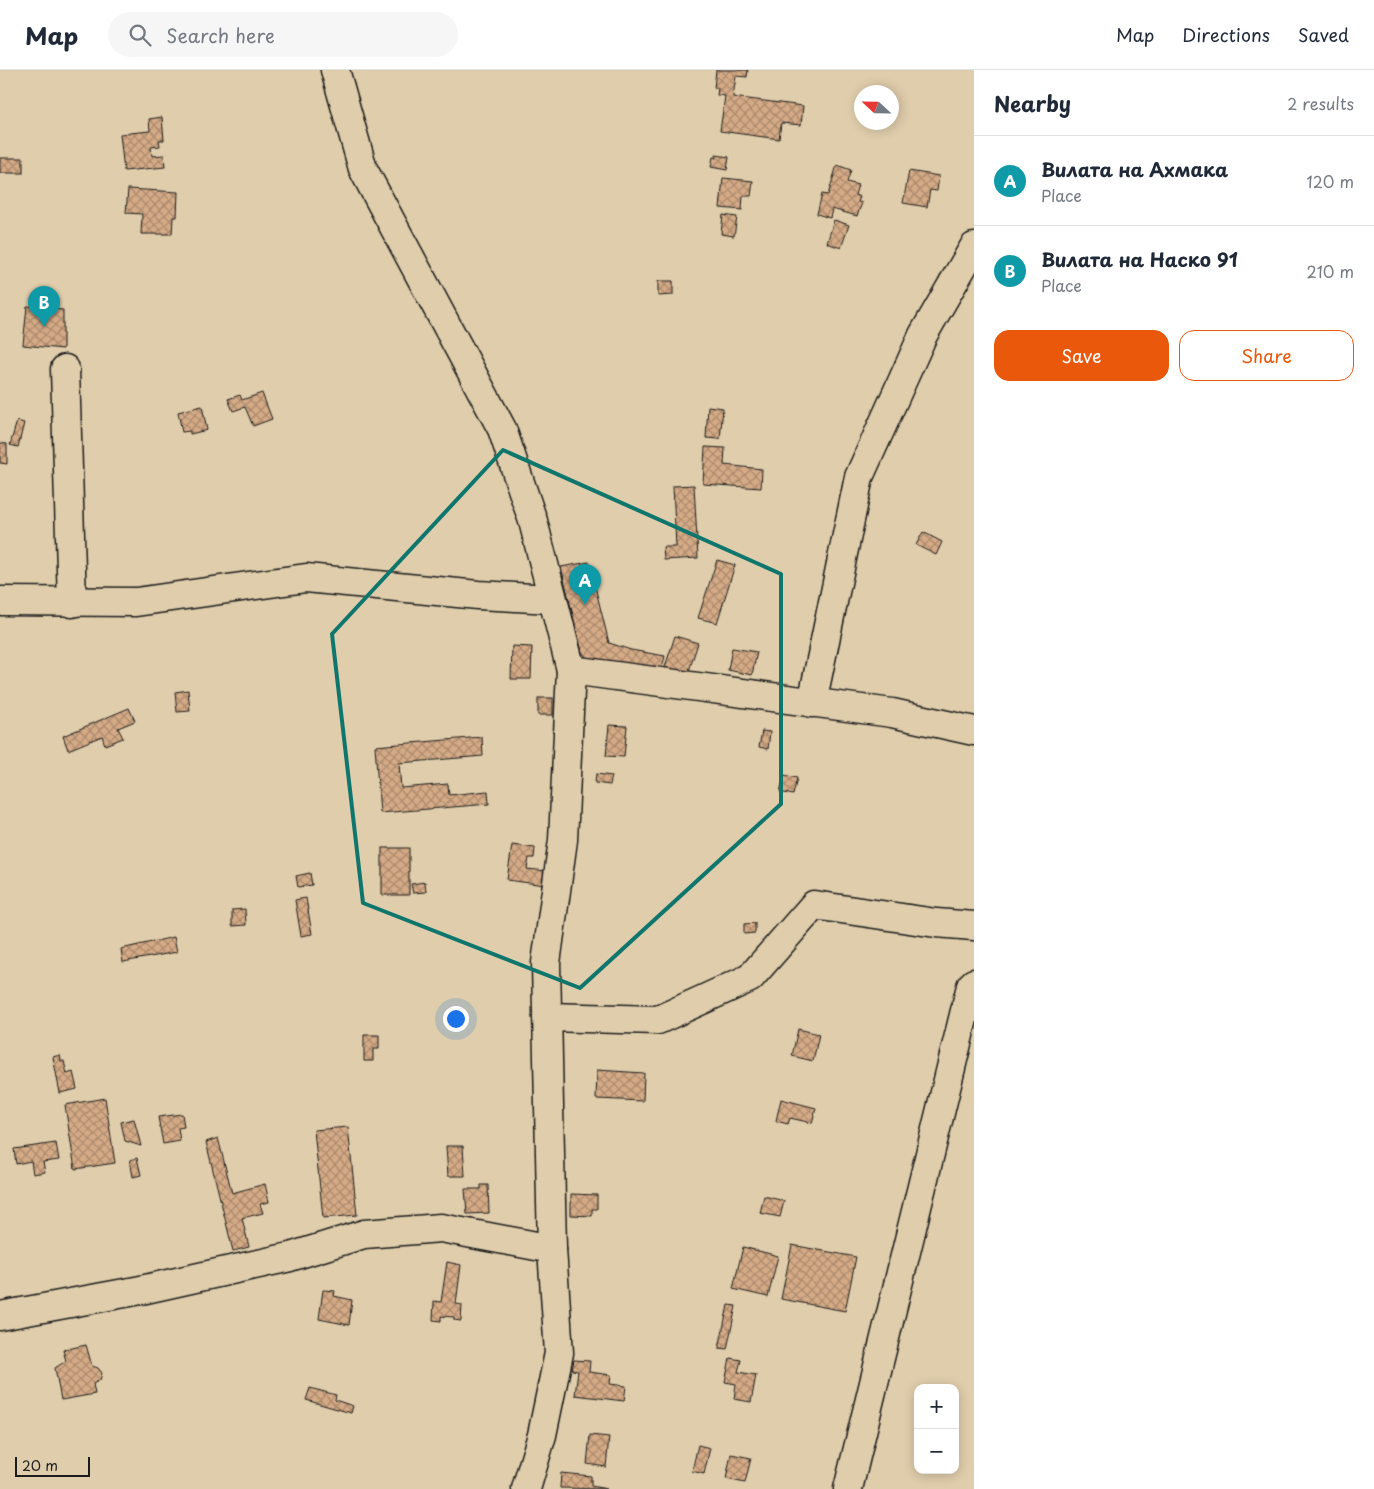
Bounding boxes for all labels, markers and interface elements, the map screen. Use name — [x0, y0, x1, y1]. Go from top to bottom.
search box — [108, 12, 458, 57]
text: Map — [25, 17, 78, 53]
icon: search — [126, 21, 154, 49]
text: Search here — [166, 21, 275, 49]
text: Map — [1116, 21, 1154, 48]
text: Directions — [1182, 21, 1270, 48]
text: Saved — [1298, 21, 1349, 48]
north arrow — [854, 85, 899, 130]
text: Nearby — [994, 87, 1071, 119]
text: 2 results — [1287, 91, 1354, 115]
text: Вилата на Ахмака — [1041, 155, 1228, 183]
text: A — [1004, 169, 1016, 193]
text: 120 m — [1307, 169, 1354, 193]
text: Place — [1041, 183, 1082, 207]
text: Вилата на Наско 91 — [1041, 245, 1238, 273]
text: B — [1005, 259, 1015, 283]
text: 210 m — [1306, 259, 1354, 283]
text: Place — [1041, 273, 1082, 297]
pin: B — [28, 286, 60, 327]
button: Save — [994, 330, 1169, 381]
button: Share — [1179, 330, 1354, 381]
pin: A — [569, 564, 601, 605]
your location — [443, 1006, 469, 1032]
map controls — [914, 1384, 959, 1474]
button: + — [914, 1384, 959, 1429]
button: − — [914, 1429, 959, 1474]
scale bar — [15, 1454, 90, 1477]
text: 20 m — [22, 1455, 58, 1476]

